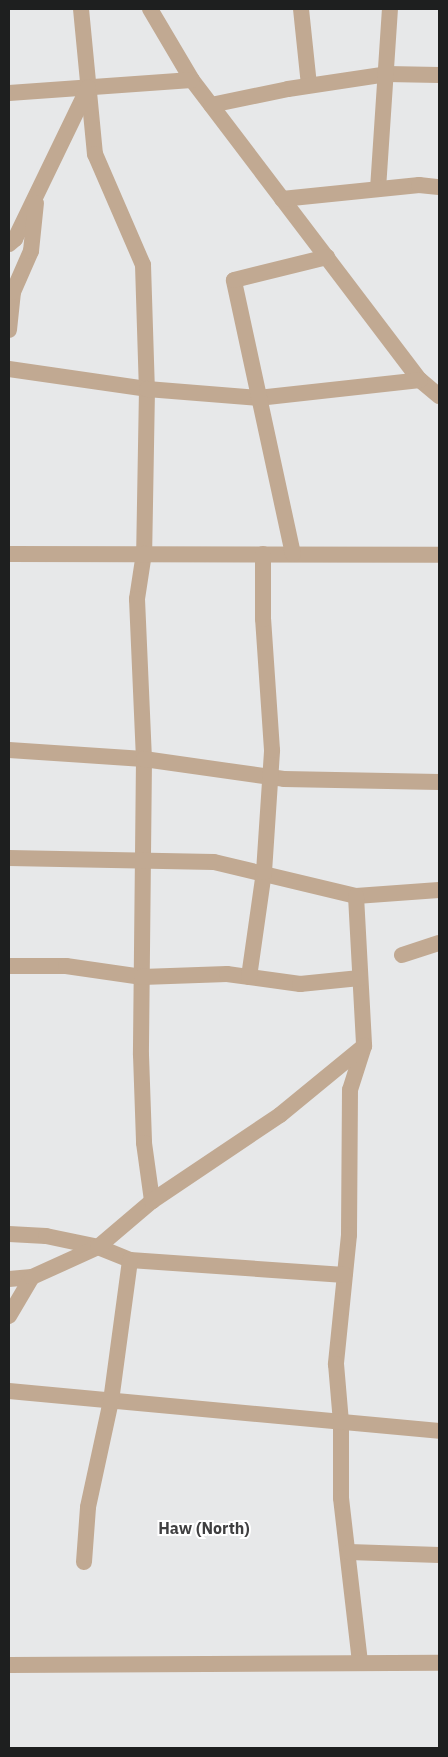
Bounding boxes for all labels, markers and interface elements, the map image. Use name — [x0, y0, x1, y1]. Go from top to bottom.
district label: Haw (North) — [158, 1518, 250, 1538]

